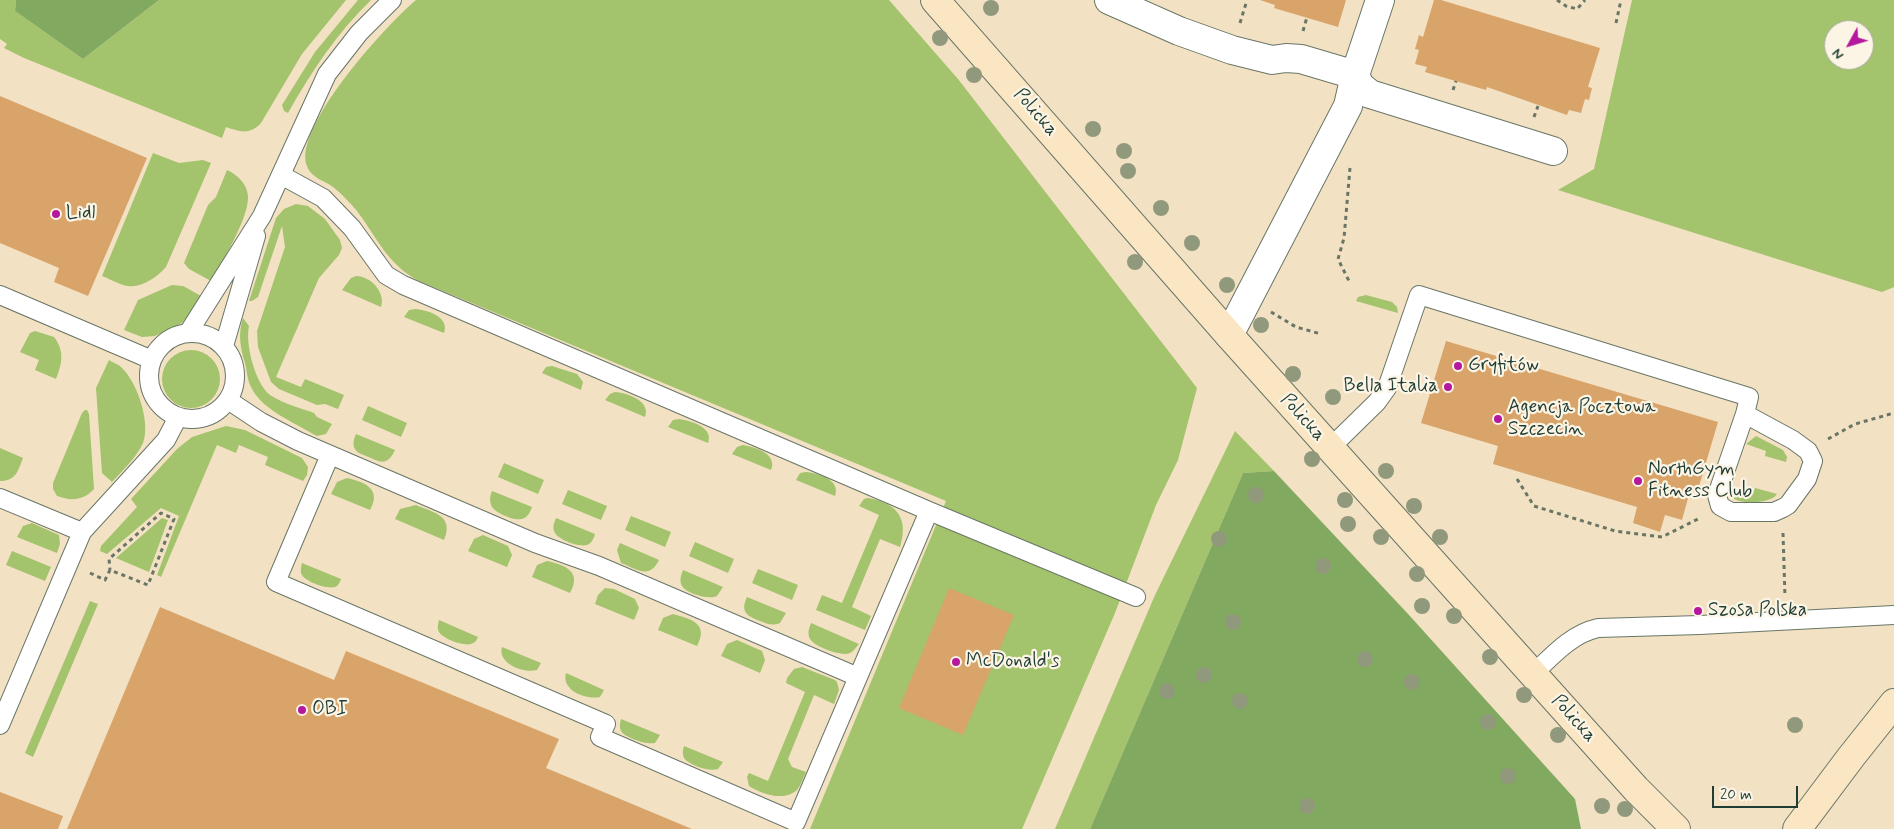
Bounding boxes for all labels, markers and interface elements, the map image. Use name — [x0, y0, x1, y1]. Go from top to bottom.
north arrow — [1824, 20, 1874, 70]
text: N — [1828, 45, 1848, 63]
street label: Policka — [1008, 84, 1062, 142]
place label: Lidl — [66, 203, 95, 225]
marker: Lidl — [50, 208, 62, 220]
place label: Gryfitów — [1468, 355, 1539, 377]
marker: Gryfitów — [1452, 360, 1464, 372]
place label: Bella Italia — [1343, 376, 1438, 398]
marker: Bella Italia — [1442, 381, 1454, 393]
street label: Policka — [1275, 389, 1329, 447]
place label: Agencja Pocztowa Szczecin — [1508, 397, 1656, 441]
marker: Agencja Pocztowa Szczecin — [1492, 413, 1504, 425]
place label: NorthGym Fitness Club — [1648, 459, 1752, 503]
marker: NorthGym Fitness Club — [1632, 475, 1644, 487]
place label: Szosa Polska — [1708, 600, 1807, 622]
marker: Szosa Polska — [1692, 605, 1704, 617]
place label: McDonald's — [966, 651, 1059, 673]
marker: McDonald's — [950, 656, 962, 668]
street label: Policka — [1546, 690, 1600, 748]
place label: OBI — [312, 699, 348, 721]
marker: OBI — [296, 704, 308, 716]
scale bar — [1714, 776, 1800, 808]
text: 20 m — [1720, 785, 1752, 805]

